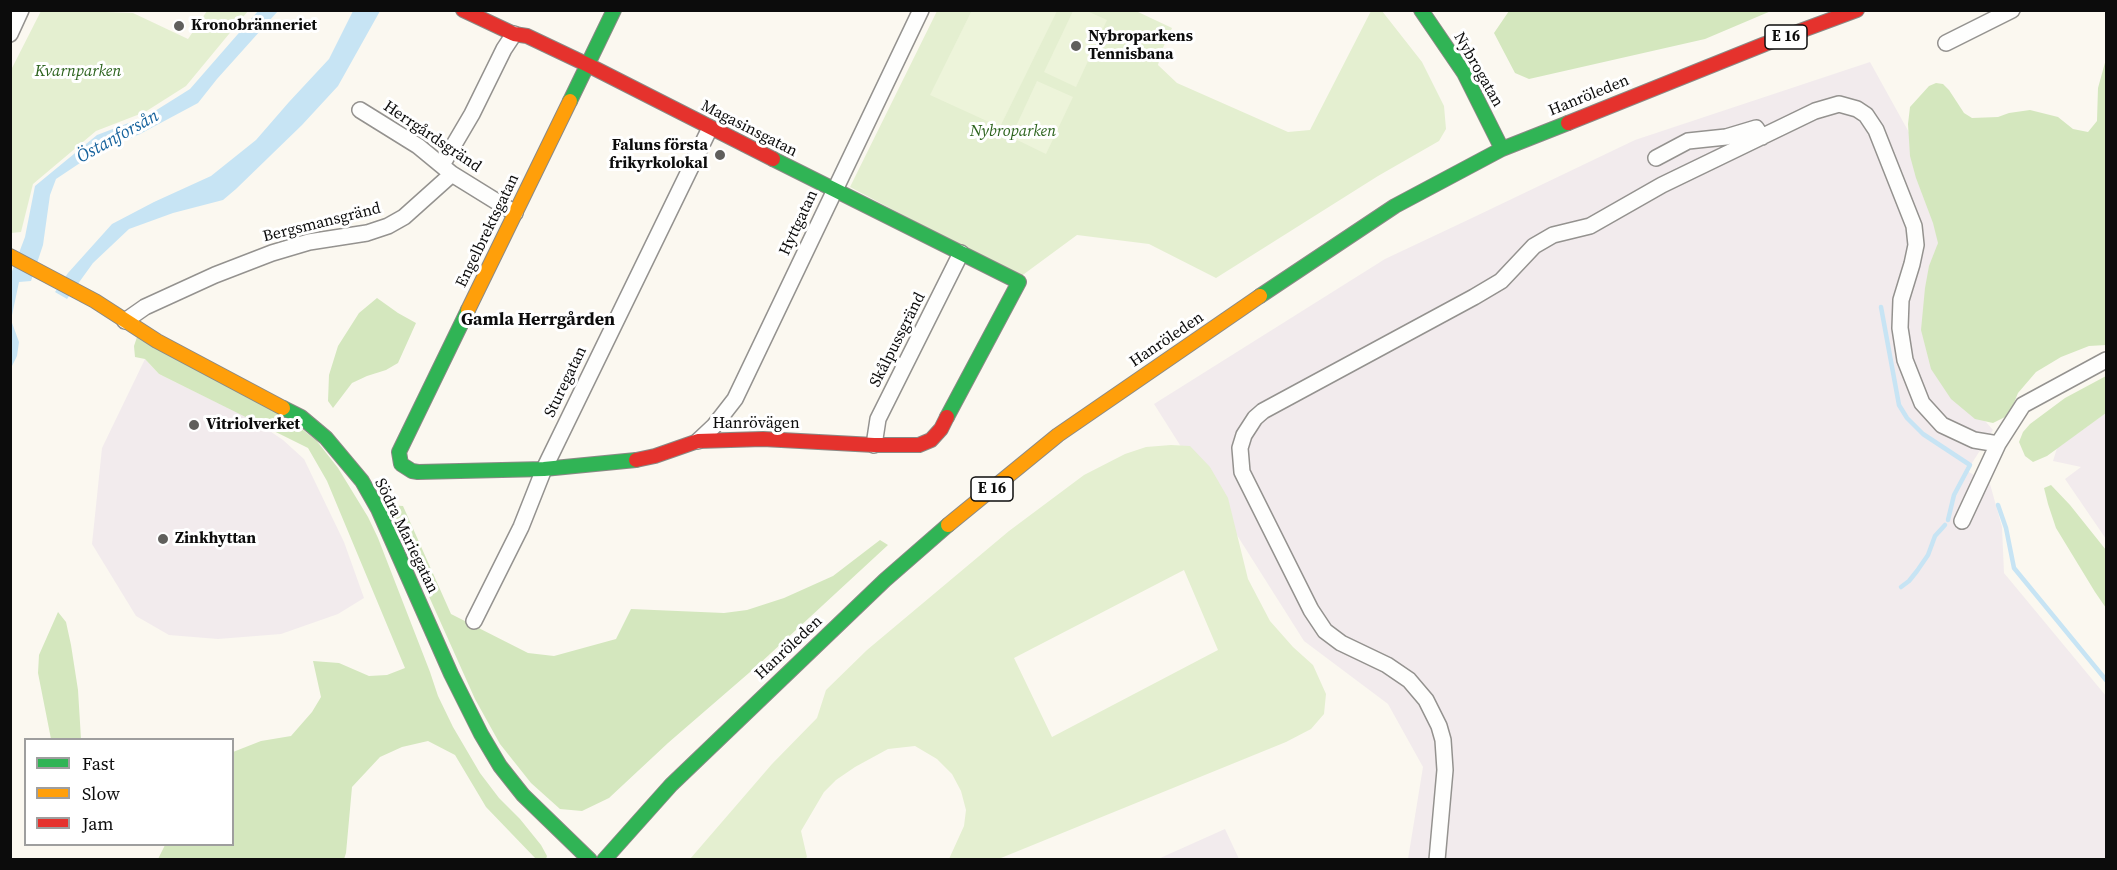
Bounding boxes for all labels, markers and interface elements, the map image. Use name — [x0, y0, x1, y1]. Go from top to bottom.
place label: Kronobränneriet — [191, 16, 317, 36]
marker: Kronobränneriet — [172, 19, 186, 33]
road number: E 16 — [1765, 25, 1807, 49]
place label: Nybroparkens Tennisbana — [1088, 27, 1193, 65]
street label: Nybrogatan — [1449, 29, 1507, 111]
marker: Nybroparkens Tennisbana — [1069, 39, 1083, 53]
park label: Kvarnparken — [35, 62, 121, 82]
street label: Hanröleden — [1546, 71, 1632, 121]
street label: Magasinsgatan — [698, 96, 800, 162]
street label: Herrgårdsgränd — [379, 97, 485, 177]
water label: Östanforsån — [73, 106, 163, 168]
park label: Nybroparken — [970, 122, 1056, 142]
place label: Faluns första frikyrkolokal — [609, 136, 708, 174]
marker: Faluns första frikyrkolokal — [713, 148, 727, 162]
street label: Engelbrektsgatan — [452, 171, 524, 291]
street label: Hyttgatan — [775, 187, 823, 259]
street label: Bergsmansgränd — [261, 199, 383, 247]
street label: Skålpussgränd — [866, 290, 930, 390]
street label: Hanröleden — [1126, 308, 1208, 372]
district label: Gamla Herrgården — [461, 309, 615, 331]
street label: Sturegatan — [541, 343, 591, 421]
street label: Hanrövägen — [712, 414, 800, 434]
place label: Vitriolverket — [206, 415, 300, 435]
marker: Vitriolverket — [187, 418, 201, 432]
street label: Södra Mariegatan — [370, 475, 442, 597]
road number: E 16 — [971, 477, 1013, 501]
place label: Zinkhyttan — [175, 529, 256, 549]
marker: Zinkhyttan — [156, 532, 170, 546]
street label: Hanröleden — [751, 612, 827, 684]
legend — [24, 738, 234, 846]
text: Fast — [82, 751, 115, 776]
text: Slow — [82, 781, 120, 806]
text: Jam — [82, 811, 114, 836]

